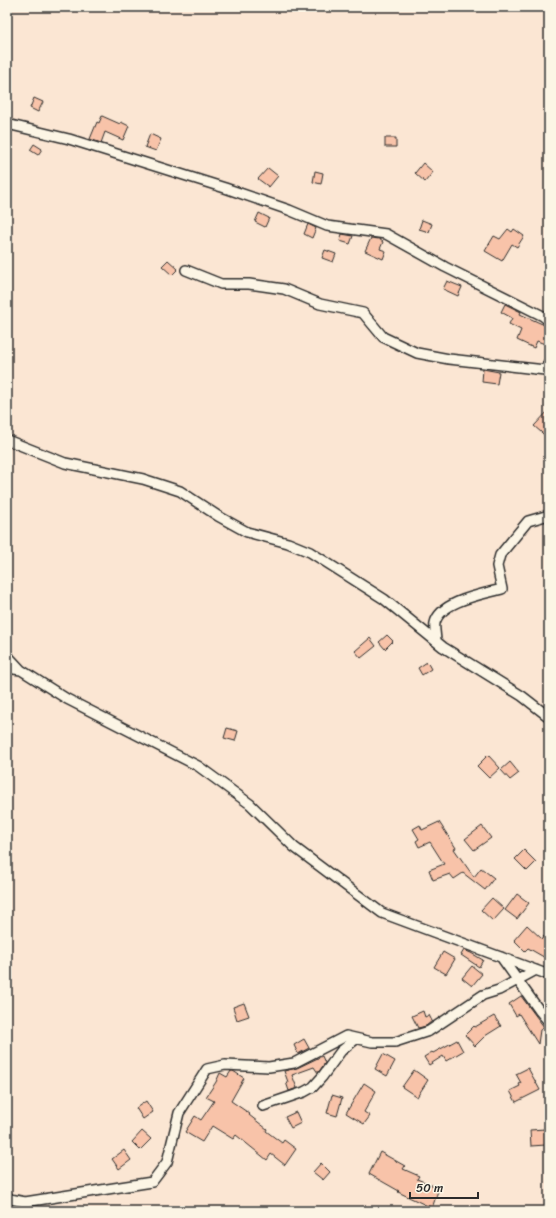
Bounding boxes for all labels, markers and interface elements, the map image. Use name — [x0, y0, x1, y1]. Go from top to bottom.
scale bar — [410, 1174, 478, 1200]
text: 50 m — [416, 1177, 443, 1199]

